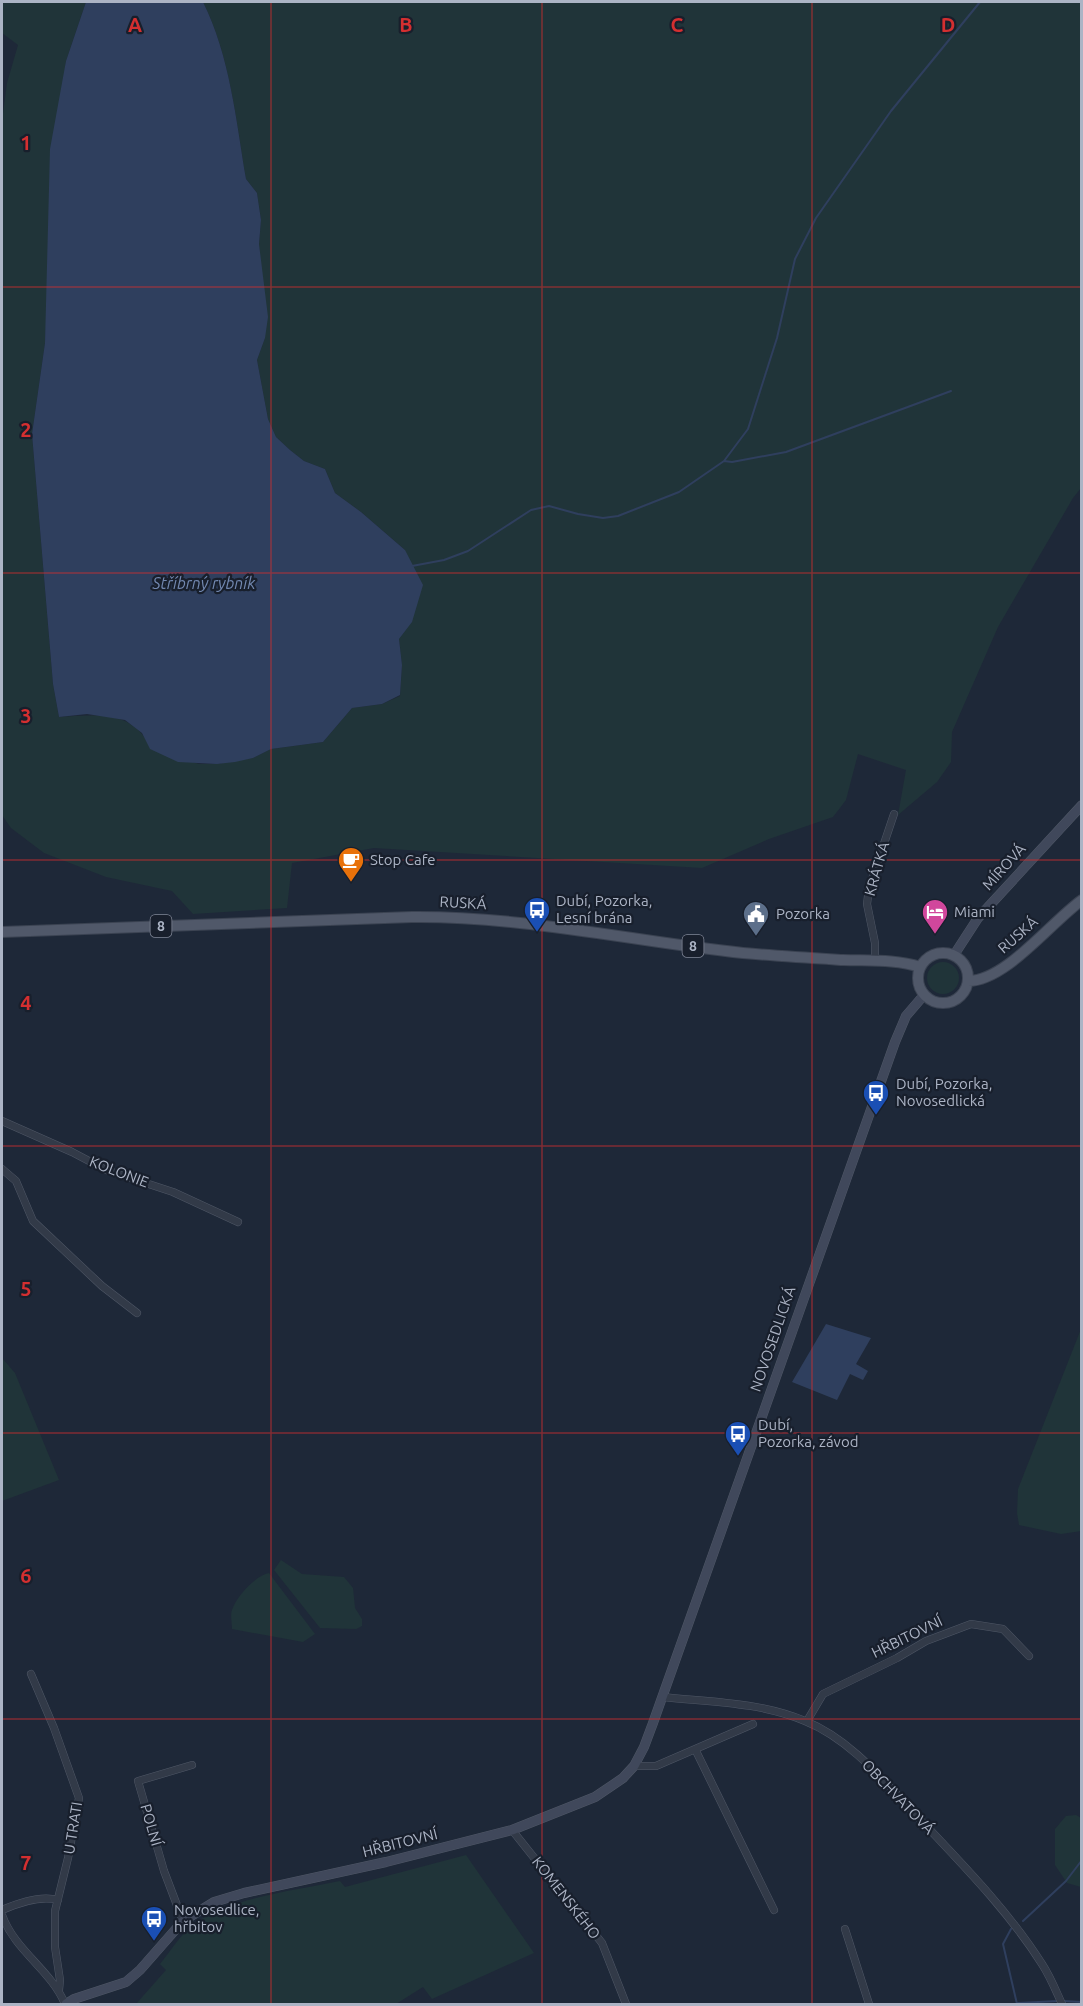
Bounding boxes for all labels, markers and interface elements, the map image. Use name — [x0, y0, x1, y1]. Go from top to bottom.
text: A — [128, 13, 142, 36]
text: B — [399, 13, 413, 36]
text: C — [671, 13, 684, 36]
text: D — [941, 13, 955, 36]
text: 1 — [20, 131, 32, 154]
text: 2 — [20, 418, 32, 441]
water label: Stříbrný rybník — [152, 574, 256, 592]
text: 3 — [20, 704, 32, 727]
street label: KRÁTKÁ — [861, 840, 892, 898]
street label: MÍROVÁ — [979, 840, 1029, 893]
cafe icon: Stop Cafe — [336, 845, 366, 883]
place label: Stop Cafe — [370, 851, 436, 868]
place label: Dubí, Pozorka, Lesní brána — [556, 892, 652, 926]
street label: RUSKÁ — [439, 893, 487, 912]
bus stop icon: Dubí, Pozorka, Lesní brána — [522, 895, 552, 933]
hotel icon: Miami — [920, 897, 950, 935]
public building icon: Pozorka — [741, 899, 771, 937]
place label: Miami — [954, 903, 995, 920]
place label: Pozorka — [776, 905, 830, 922]
street label: RUSKÁ — [994, 913, 1041, 956]
road number: 8 — [150, 915, 172, 937]
road number: 8 — [682, 935, 704, 957]
text: 4 — [20, 991, 32, 1014]
place label: Dubí, Pozorka, Novosedlická — [896, 1075, 992, 1109]
bus stop icon: Dubí, Pozorka, Novosedlická — [861, 1078, 891, 1116]
street label: KOLONIE — [87, 1152, 151, 1191]
text: 5 — [20, 1277, 32, 1300]
street label: NOVOSEDLICKÁ — [747, 1284, 799, 1394]
place label: Dubí, Pozorka, závod — [758, 1416, 858, 1450]
bus stop icon: Dubí, Pozorka, závod — [723, 1419, 753, 1457]
text: 6 — [20, 1564, 32, 1587]
street label: HŘBITOVNÍ — [869, 1612, 945, 1661]
street label: OBCHVATOVÁ — [859, 1756, 938, 1837]
street label: U TRATI — [60, 1800, 85, 1855]
street label: POLNÍ — [137, 1802, 166, 1848]
street label: HŘBITOVNÍ — [361, 1825, 439, 1860]
text: 7 — [20, 1851, 32, 1874]
street label: KOMENSKÉHO — [529, 1853, 604, 1942]
place label: Novosedlice, hřbitov — [174, 1901, 260, 1935]
bus stop icon: Novosedlice, hřbitov — [139, 1904, 169, 1942]

